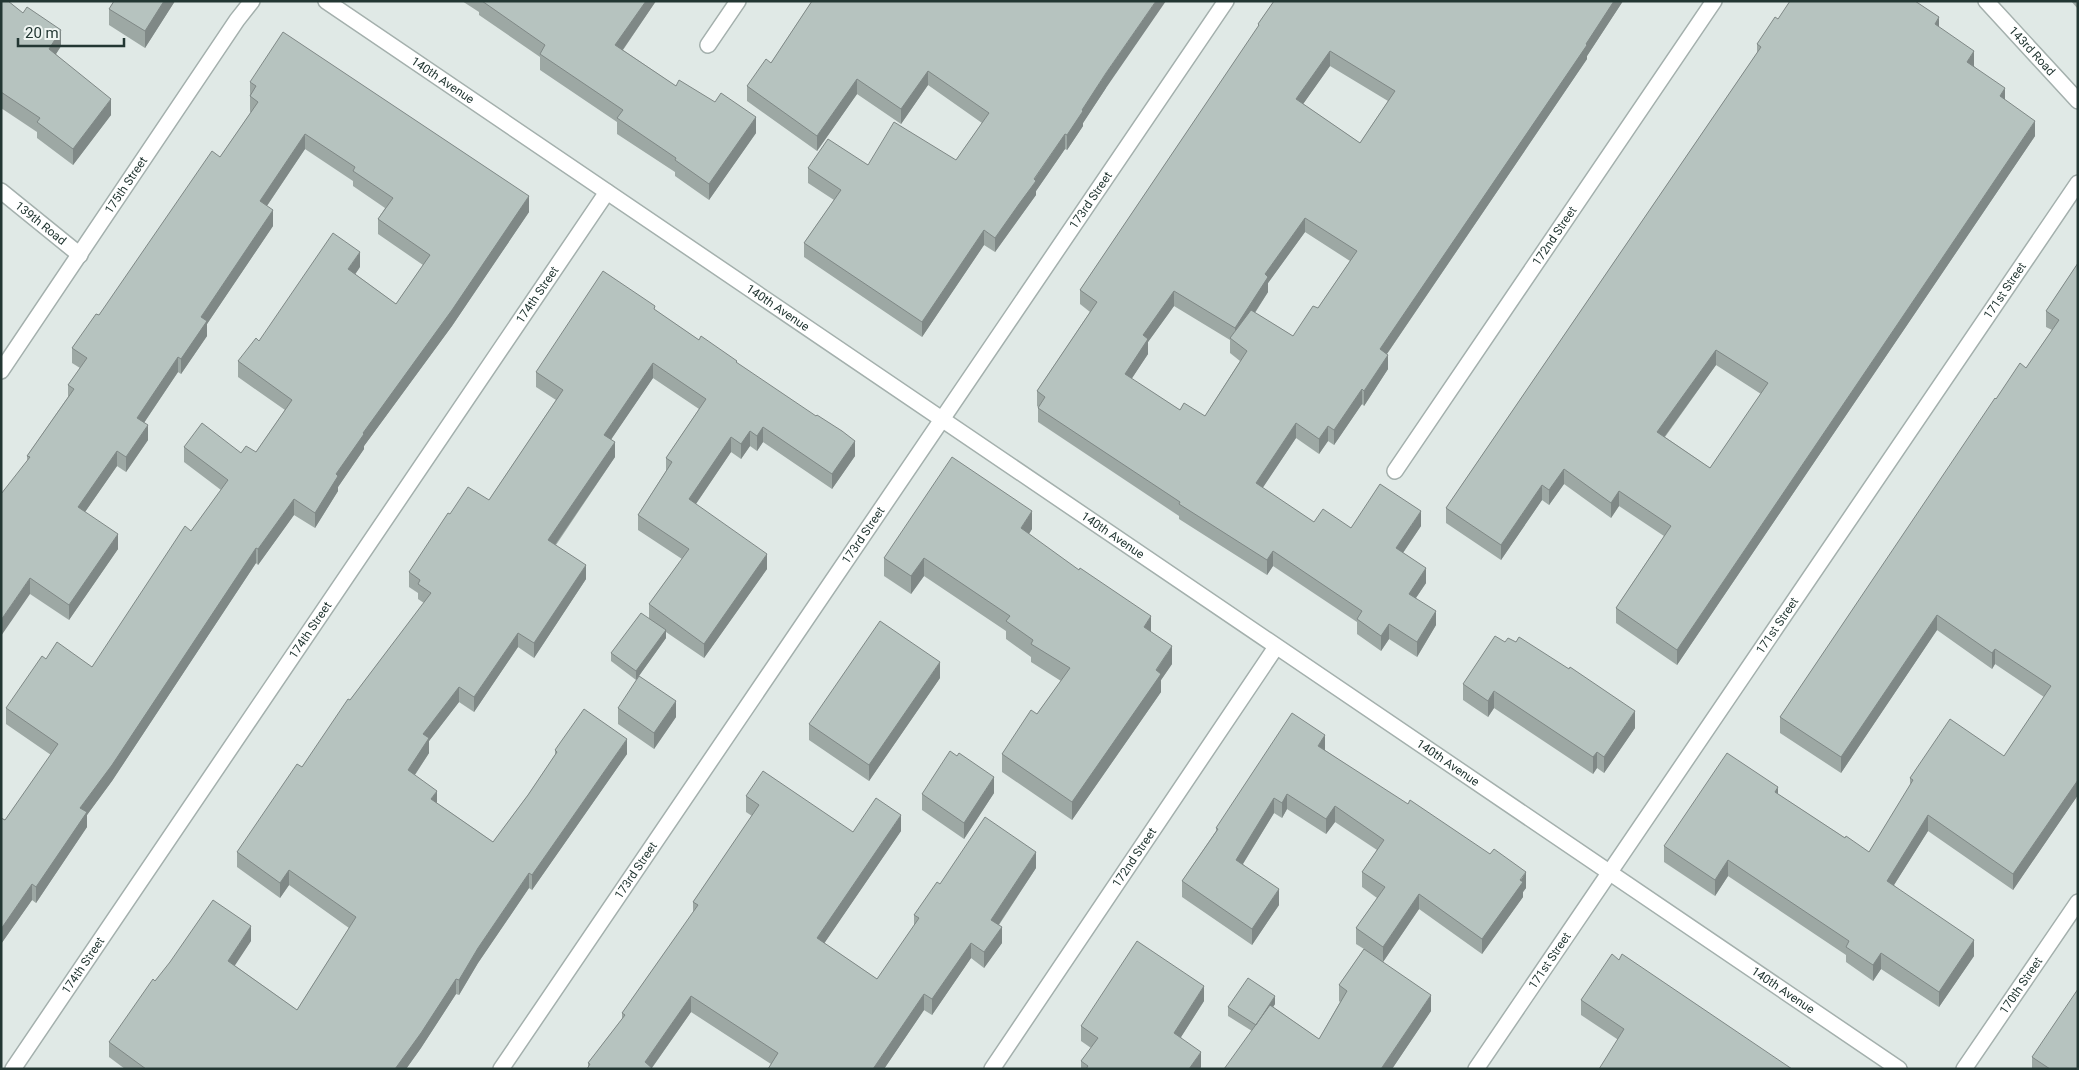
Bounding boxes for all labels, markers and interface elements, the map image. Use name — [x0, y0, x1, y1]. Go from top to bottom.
scale bar — [18, 15, 124, 47]
text: 20 m — [25, 24, 59, 42]
street label: 143rd Road — [2006, 24, 2058, 78]
street label: 140th Avenue — [408, 54, 477, 107]
street label: 175th Street — [102, 154, 150, 216]
street label: 173rd Street — [1066, 169, 1115, 231]
street label: 139th Road — [12, 198, 69, 248]
street label: 172nd Street — [1529, 204, 1580, 268]
street label: 171st Street — [1981, 260, 2029, 322]
street label: 174th Street — [513, 264, 562, 326]
street label: 140th Avenue — [744, 281, 812, 334]
street label: 173rd Street — [839, 504, 888, 566]
street label: 140th Avenue — [1079, 509, 1147, 562]
street label: 171st Street — [1753, 595, 1801, 657]
street label: 174th Street — [286, 599, 334, 661]
street label: 140th Avenue — [1414, 736, 1482, 789]
street label: 172nd Street — [1109, 825, 1159, 890]
street label: 173rd Street — [612, 839, 660, 902]
street label: 171st Street — [1526, 930, 1574, 992]
street label: 174th Street — [59, 934, 107, 997]
street label: 170th Street — [1997, 955, 2045, 1017]
street label: 140th Avenue — [1749, 964, 1817, 1017]

